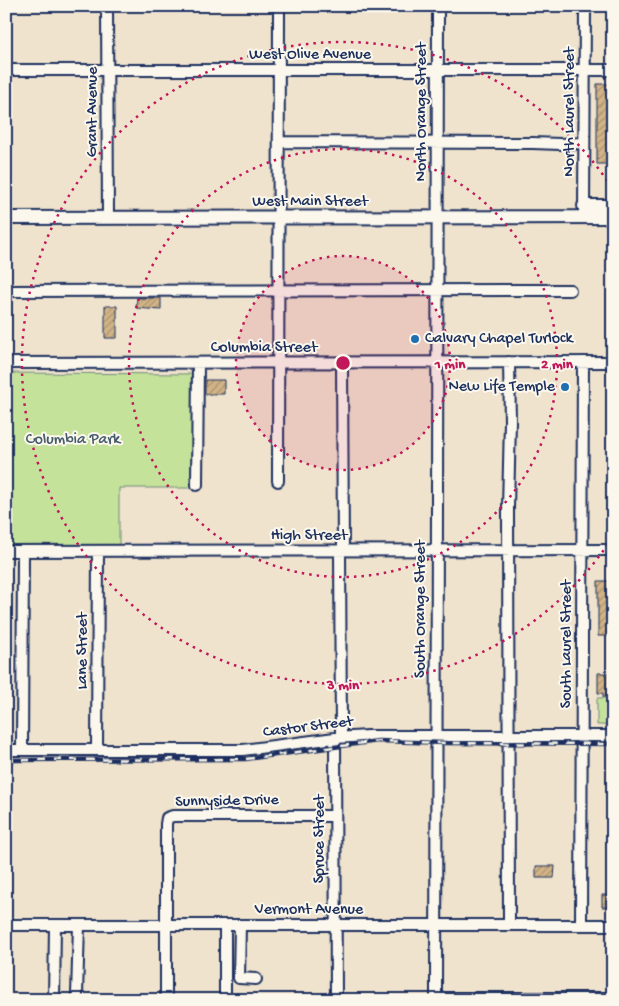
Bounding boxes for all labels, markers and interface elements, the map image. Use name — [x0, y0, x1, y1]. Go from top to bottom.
street label: North Orange Street — [413, 41, 432, 181]
street label: West Olive Avenue — [249, 46, 372, 65]
street label: North Laurel Street — [561, 46, 580, 177]
street label: Grant Avenue — [84, 66, 103, 157]
street label: West Main Street — [252, 193, 369, 212]
place label: Calvary Chapel Turlock — [425, 330, 575, 349]
marker: Calvary Chapel Turlock — [409, 333, 421, 345]
street label: Columbia Street — [211, 339, 319, 358]
centre of rings — [334, 354, 352, 372]
text: 1 min — [434, 356, 466, 374]
text: 2 min — [541, 356, 574, 374]
place label: New Life Temple — [448, 378, 556, 397]
marker: New Life Temple — [559, 381, 571, 393]
park label: Columbia Park — [26, 431, 122, 450]
street label: High Street — [271, 527, 349, 546]
street label: South Orange Street — [412, 539, 431, 678]
street label: South Laurel Street — [558, 578, 577, 708]
street label: Lane Street — [74, 611, 93, 690]
text: 3 min — [326, 677, 360, 695]
street label: Castor Street — [262, 713, 355, 743]
street label: Sunnyside Drive — [175, 792, 280, 812]
street label: Spruce Street — [311, 793, 330, 883]
street label: Vermont Avenue — [254, 901, 364, 920]

